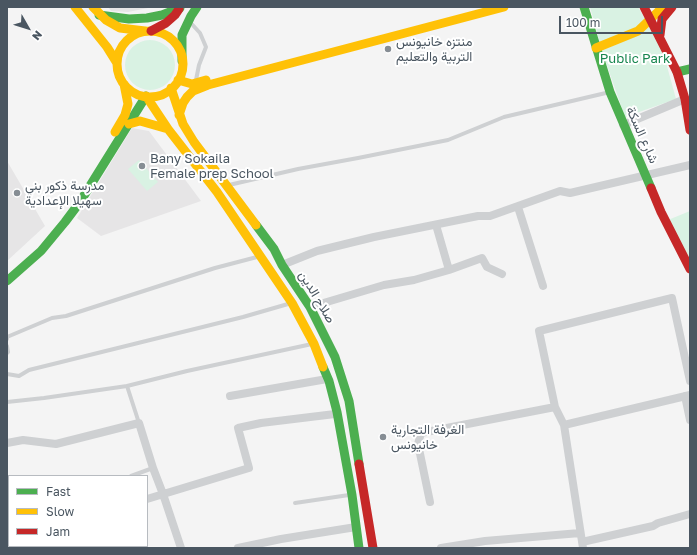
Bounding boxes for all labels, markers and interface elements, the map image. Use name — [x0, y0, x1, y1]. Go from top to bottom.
north arrow — [8, 8, 48, 48]
scale bar — [561, 8, 665, 34]
text: 100 m — [566, 15, 600, 30]
text: N — [30, 29, 45, 43]
place label: منتزه خانيونس التربية والتعليم — [396, 34, 472, 65]
marker: منتزه خانيونس التربية والتعليم — [383, 44, 393, 54]
park label: Public Park — [600, 51, 670, 67]
street label: شارع السكة — [623, 104, 661, 166]
place label: Bany Sokaila Female prep School — [150, 151, 274, 182]
marker: Bany Sokaila Female prep School — [137, 161, 147, 171]
place label: مدرسة ذكور بني سهيلا الإعدادية — [25, 178, 104, 209]
marker: مدرسة ذكور بني سهيلا الإعدادية — [12, 188, 22, 198]
street label: صلاح الدين — [295, 268, 339, 326]
place label: الغرفة التجارية خانيونس — [391, 422, 464, 453]
marker: الغرفة التجارية خانيونس — [378, 432, 388, 442]
legend — [8, 475, 148, 547]
text: Fast — [46, 484, 71, 499]
text: Slow — [46, 504, 74, 519]
text: Jam — [46, 524, 70, 539]

